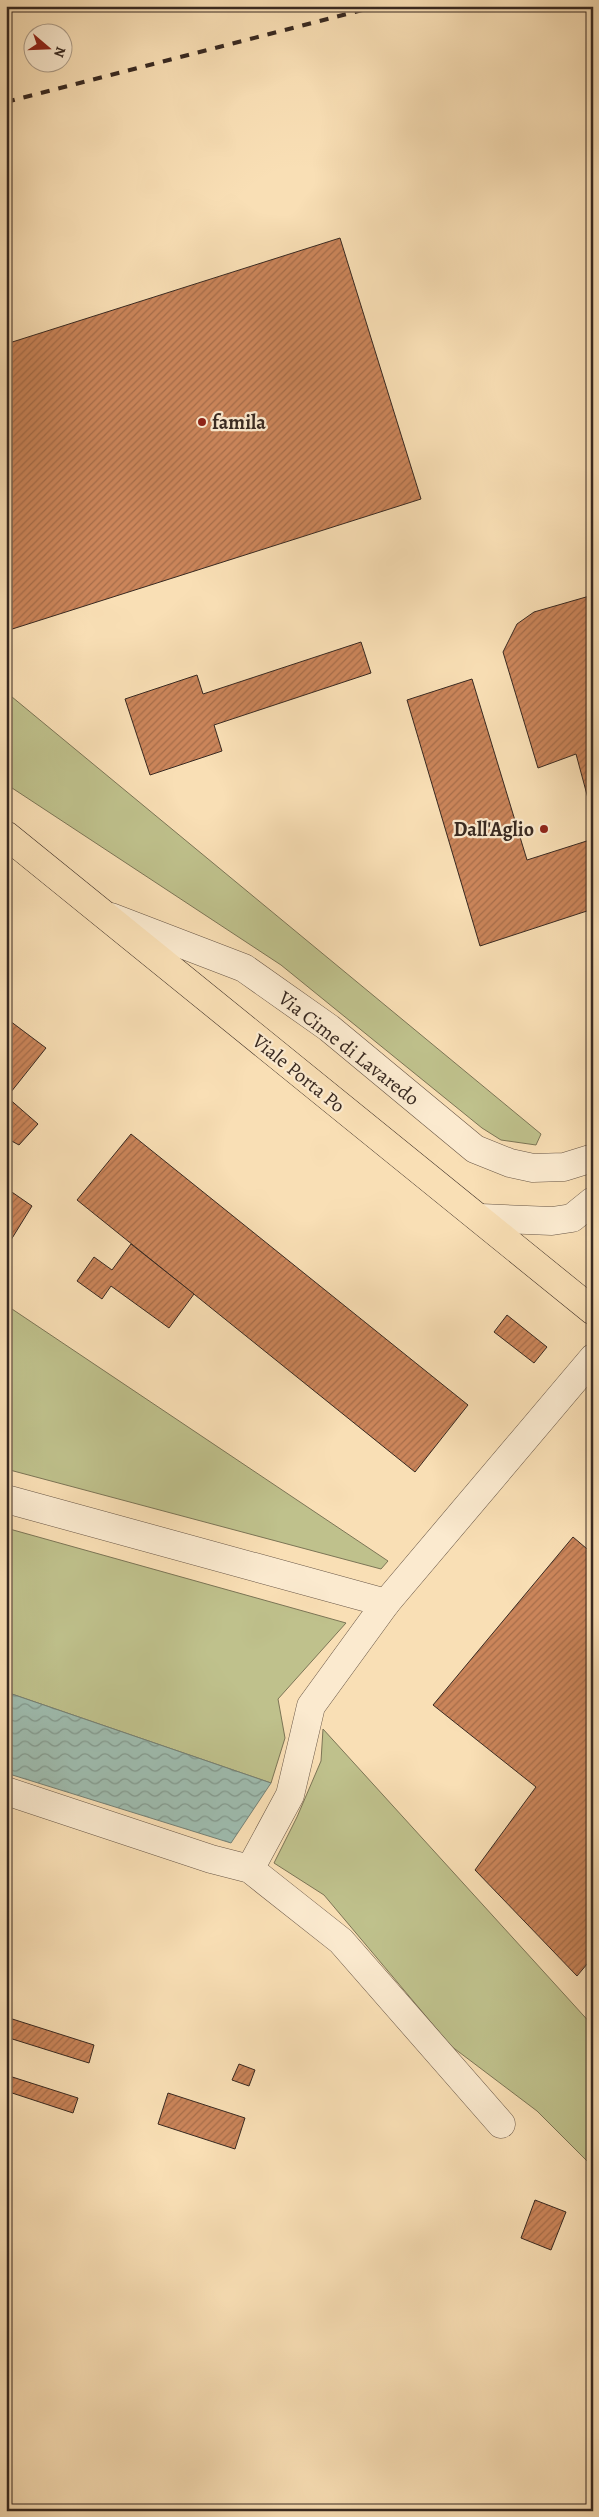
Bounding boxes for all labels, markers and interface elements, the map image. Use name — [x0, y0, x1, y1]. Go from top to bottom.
north arrow — [22, 22, 72, 72]
text: N — [49, 44, 70, 60]
place label: famila — [212, 409, 266, 436]
marker: famila — [196, 416, 208, 428]
place label: Dall'Aglio — [453, 816, 534, 843]
marker: Dall'Aglio — [538, 823, 550, 835]
street label: Via Cime di Lavaredo — [272, 984, 425, 1112]
street label: Viale Porta Po — [246, 1027, 351, 1119]

